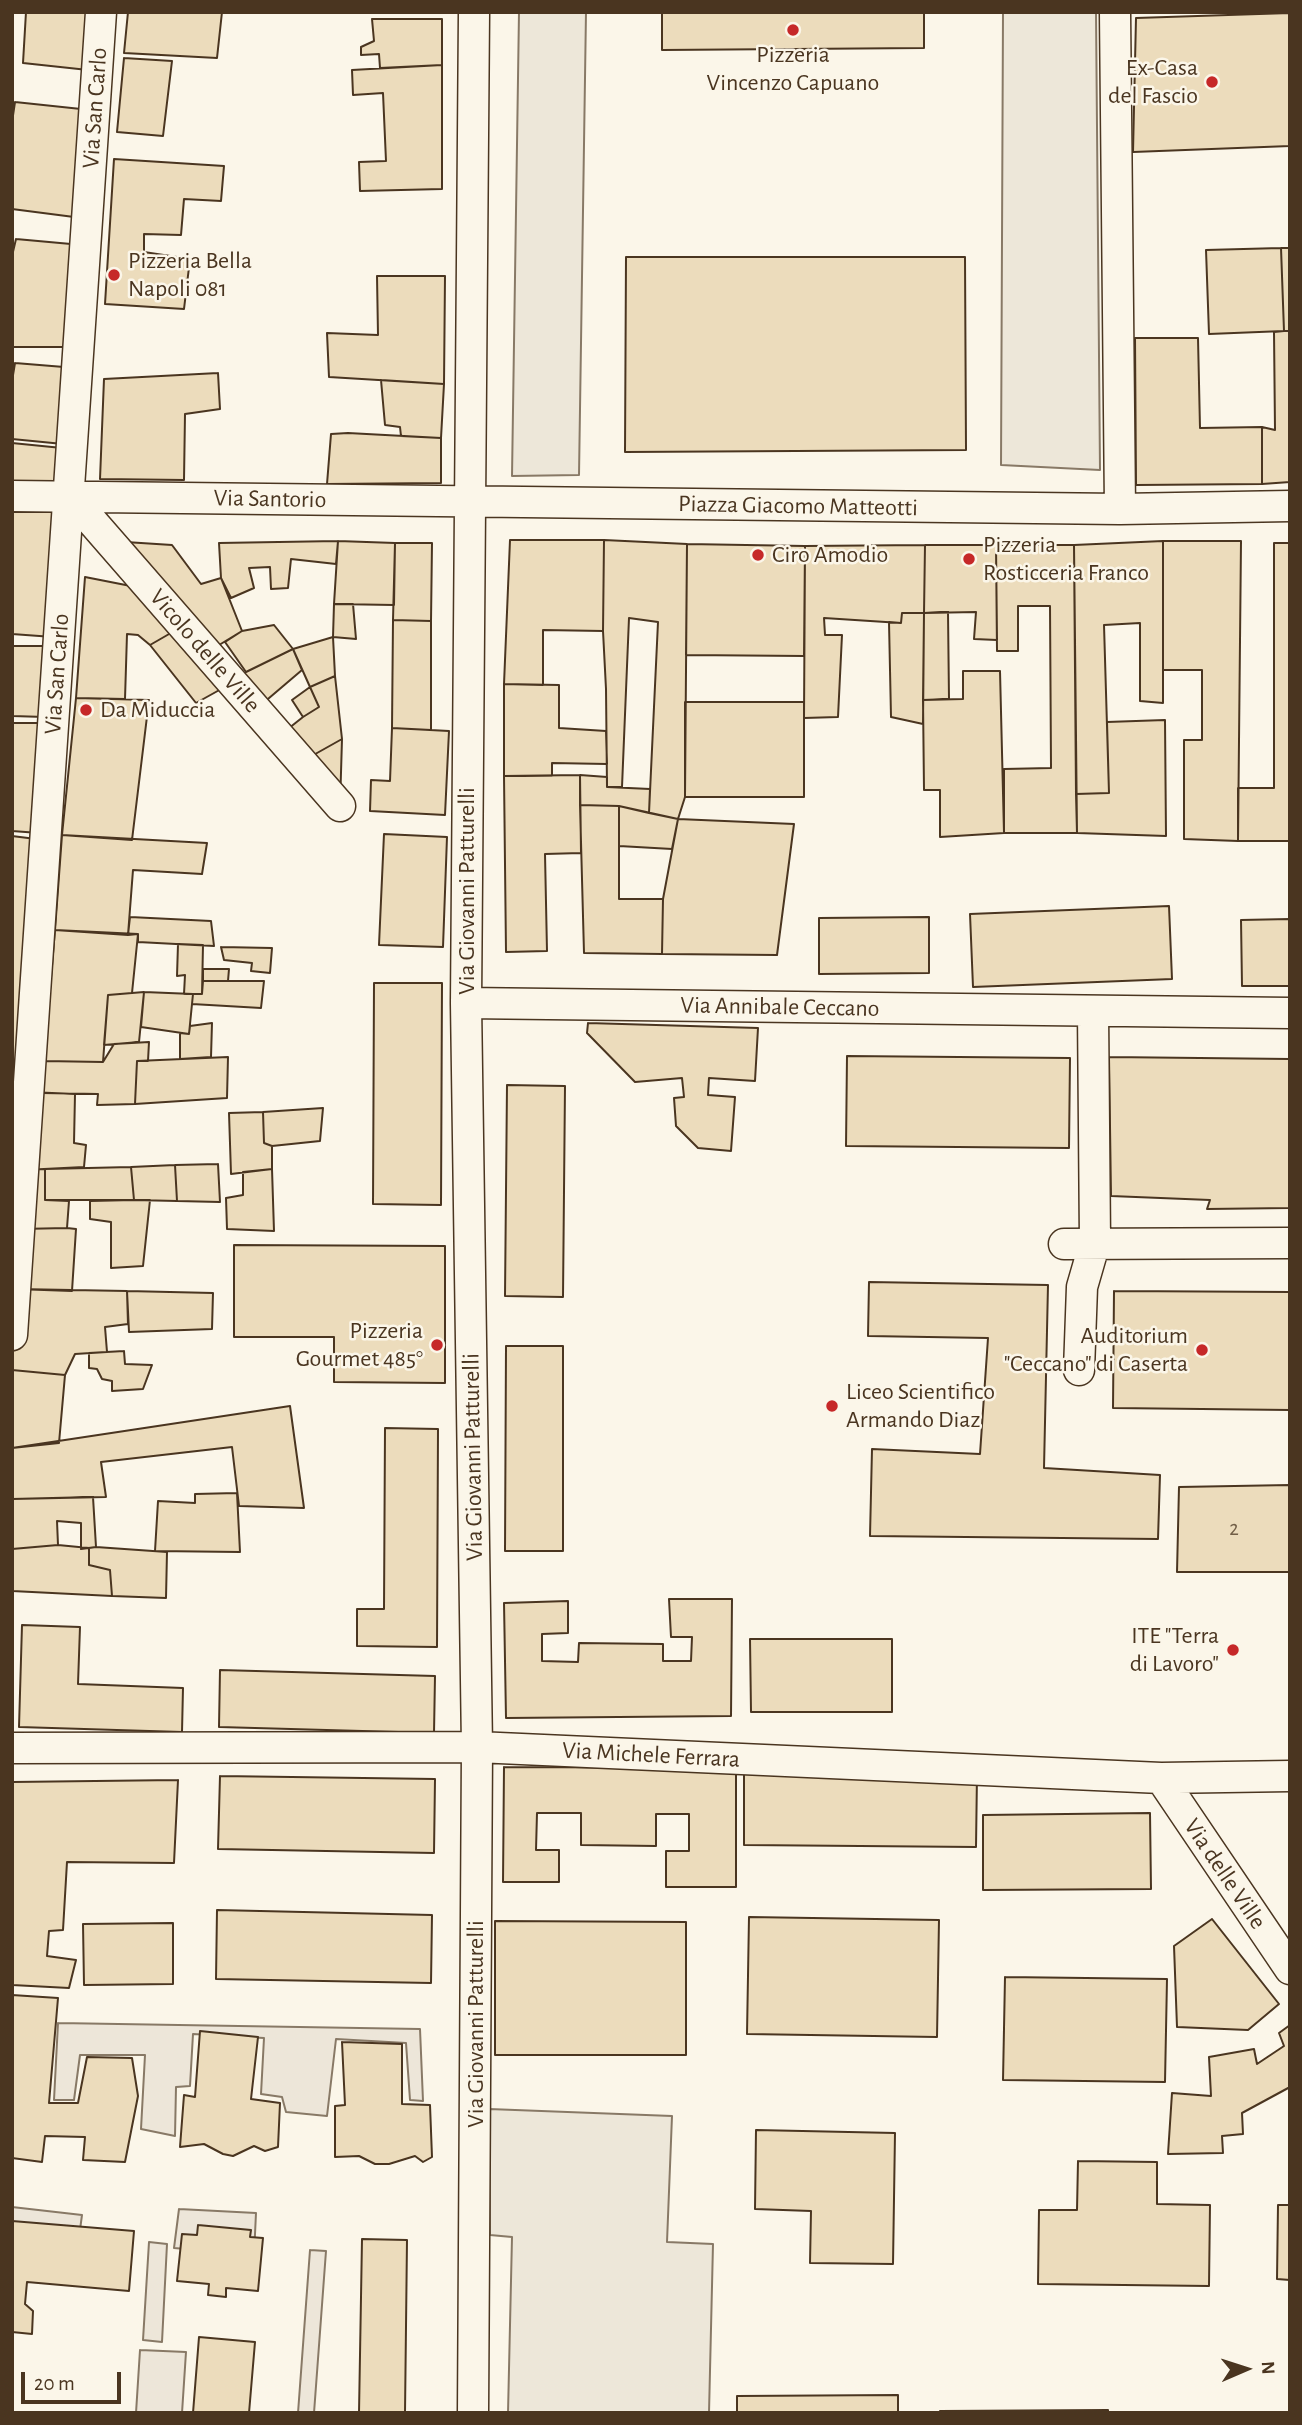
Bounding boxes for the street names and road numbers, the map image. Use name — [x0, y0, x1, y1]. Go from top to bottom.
street label: Via San Carlo — [76, 47, 114, 169]
street label: Via Santorio — [213, 484, 327, 514]
street label: Piazza Giacomo Matteotti — [678, 490, 918, 522]
street label: Vicolo delle Ville — [143, 583, 267, 719]
street label: Via San Carlo — [38, 613, 76, 735]
street label: Via Giovanni Patturelli — [453, 787, 481, 995]
street label: Via Annibale Ceccano — [680, 991, 880, 1023]
street label: Via Giovanni Patturelli — [457, 1353, 489, 1561]
street label: Via Michele Ferrara — [561, 1736, 741, 1774]
street label: Via delle Ville — [1178, 1813, 1272, 1935]
street label: Via Giovanni Patturelli — [462, 1920, 490, 2128]

